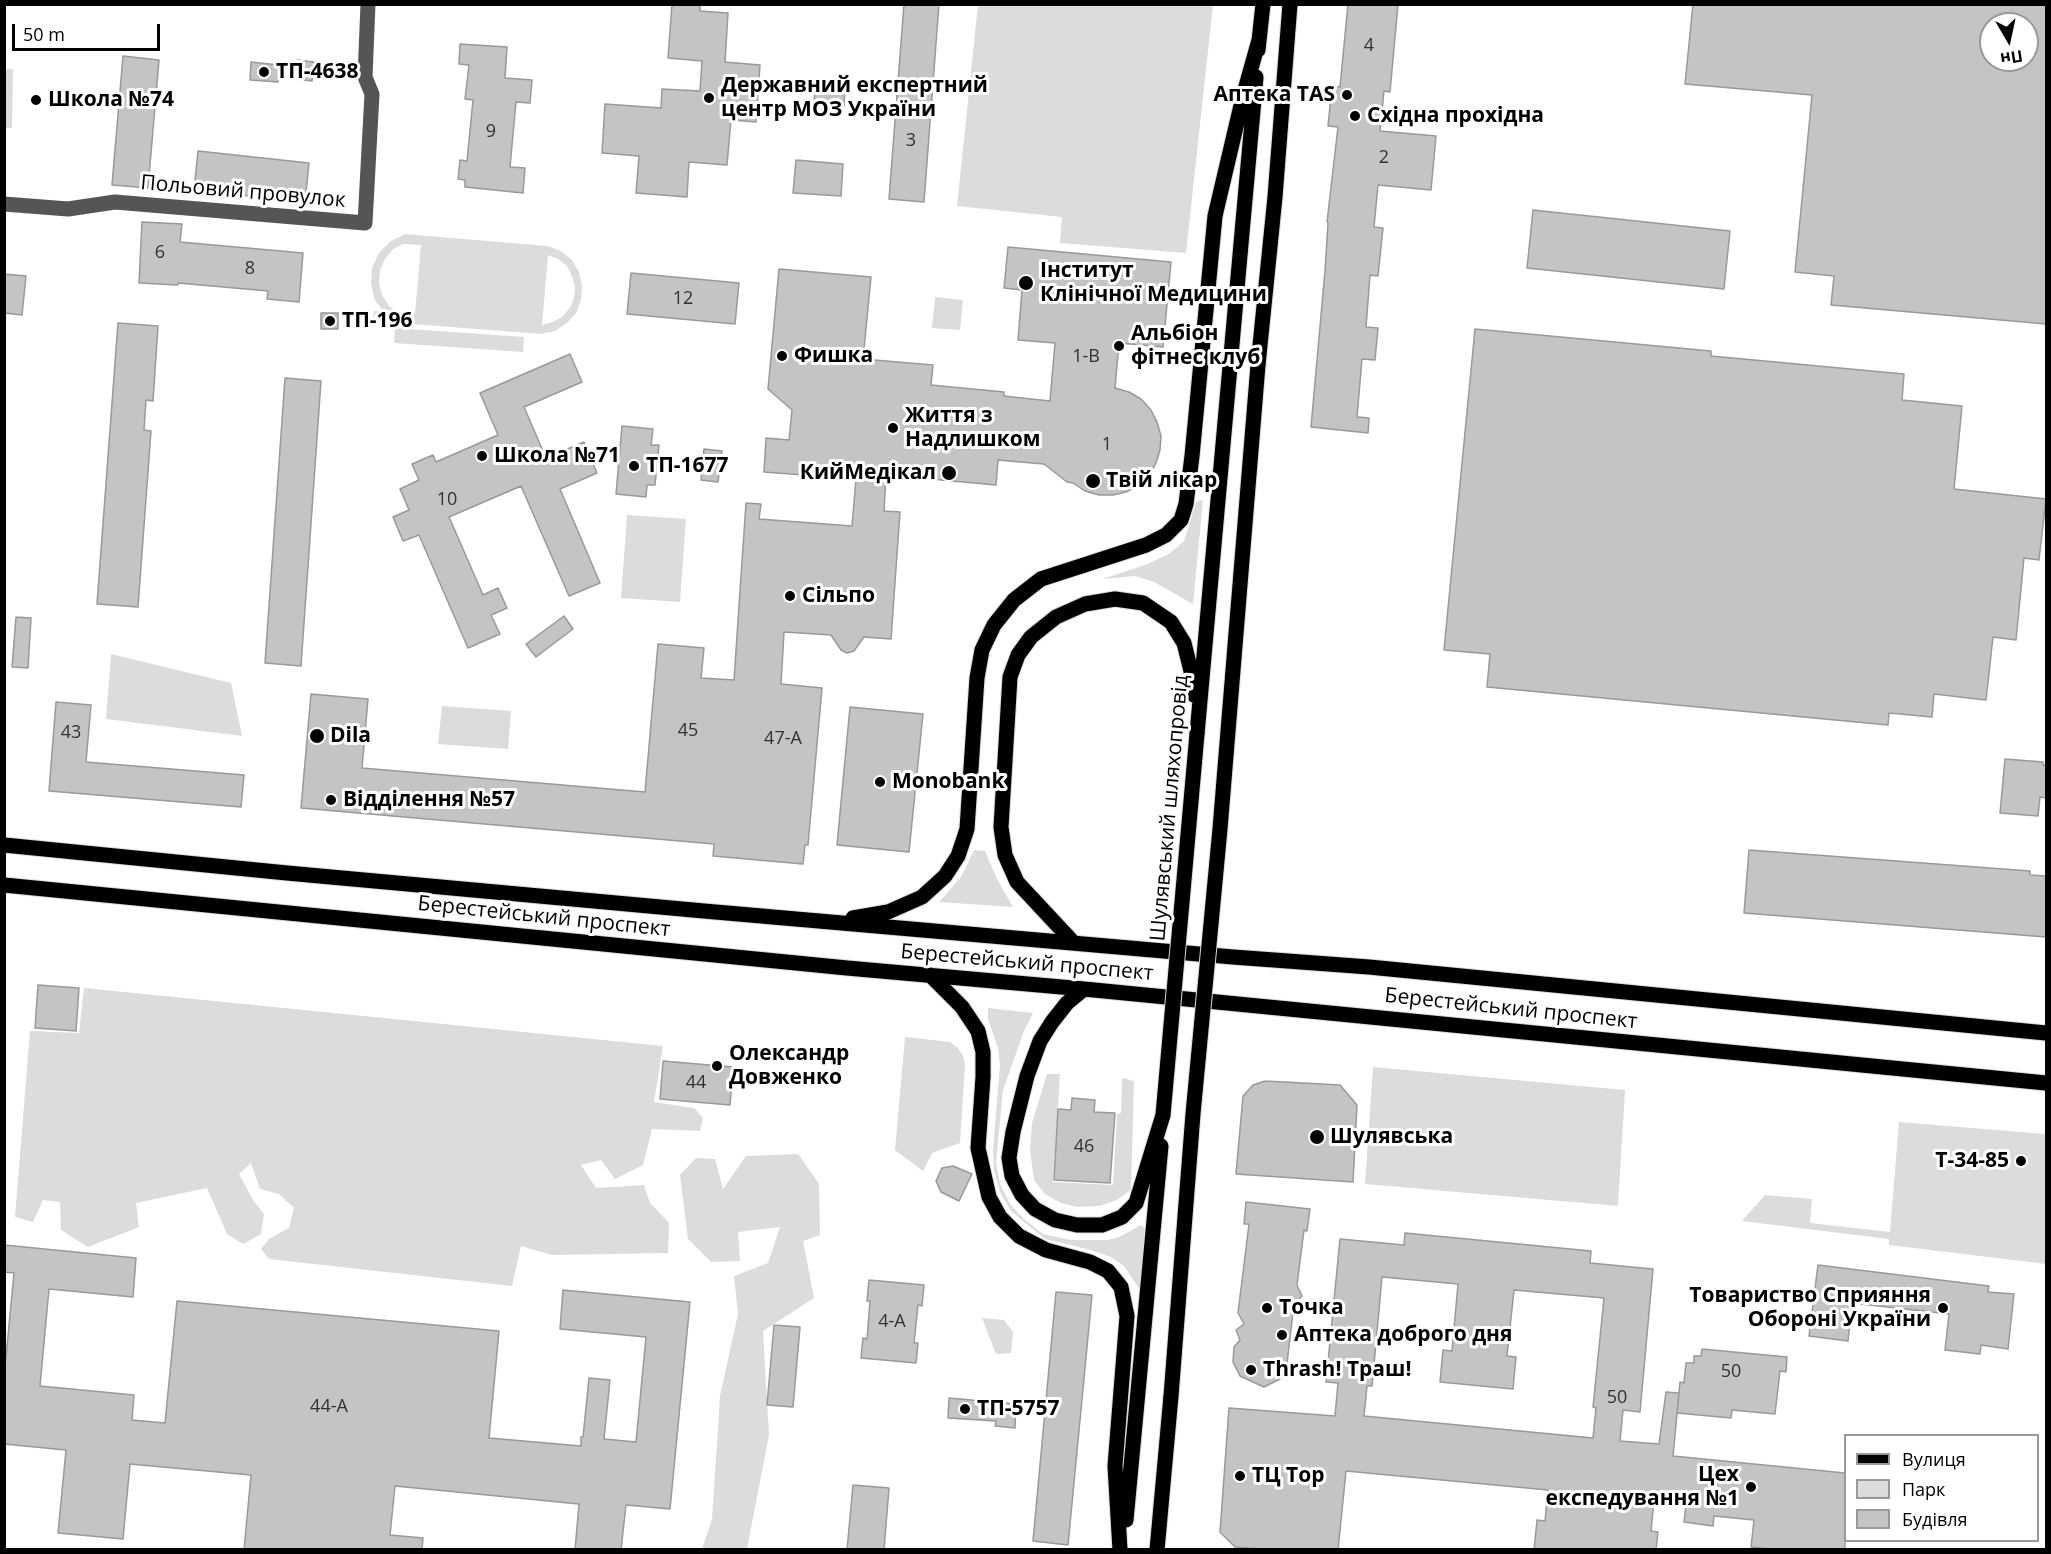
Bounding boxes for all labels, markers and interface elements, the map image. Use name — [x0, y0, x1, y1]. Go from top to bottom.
scale bar — [15, 12, 164, 50]
north arrow — [1979, 12, 2039, 72]
text: 50 m — [23, 22, 65, 46]
house number: 4 — [1364, 35, 1374, 57]
text: Пн — [1999, 45, 2024, 70]
place label: ТП-4638 — [276, 59, 359, 85]
marker: ТП-4638 — [257, 65, 271, 79]
place label: Державний експертний центр МОЗ України — [721, 73, 988, 123]
place label: Аптека TAS — [1213, 82, 1335, 108]
place label: Школа №74 — [48, 87, 174, 113]
marker: Аптека TAS — [1340, 88, 1354, 102]
marker: Державний експертний центр МОЗ України — [702, 91, 716, 105]
marker: Школа №74 — [29, 93, 43, 107]
place label: Східна прохідна — [1367, 103, 1544, 129]
marker: Східна прохідна — [1348, 109, 1362, 123]
house number: 9 — [486, 121, 496, 143]
house number: 3 — [906, 130, 916, 152]
house number: 2 — [1379, 147, 1389, 169]
street label: Польовий провулок — [139, 170, 347, 214]
house number: 6 — [155, 242, 165, 264]
house number: 8 — [245, 258, 255, 280]
place label: Інститут Клінічної Медицини — [1040, 258, 1267, 308]
marker: Інститут Клінічної Медицини — [1017, 274, 1035, 292]
house number: 12 — [673, 288, 693, 310]
place label: ТП-196 — [342, 308, 413, 334]
marker: ТП-196 — [323, 314, 337, 328]
place label: Альбіон фітнес клуб — [1131, 321, 1260, 371]
marker: Альбіон фітнес клуб — [1112, 339, 1126, 353]
place label: Фишка — [794, 343, 873, 369]
house number: 1-В — [1072, 346, 1100, 368]
marker: Фишка — [775, 349, 789, 363]
place label: Життя з Надлишком — [905, 403, 1040, 453]
marker: Життя з Надлишком — [886, 421, 900, 435]
house number: 1 — [1102, 434, 1112, 456]
place label: Школа №71 — [494, 443, 620, 469]
marker: Школа №71 — [475, 449, 489, 463]
place label: ТП-1677 — [646, 453, 729, 479]
marker: ТП-1677 — [627, 459, 641, 473]
place label: КийМедікал — [800, 460, 936, 486]
marker: КийМедікал — [940, 464, 958, 482]
place label: Твій лікар — [1106, 468, 1217, 494]
marker: Твій лікар — [1084, 472, 1102, 490]
house number: 10 — [437, 489, 457, 511]
place label: Сільпо — [802, 583, 875, 609]
marker: Сільпо — [783, 589, 797, 603]
street label: Шулявський шляхопровід — [1146, 674, 1194, 942]
house number: 45 — [678, 720, 698, 742]
house number: 43 — [61, 722, 81, 744]
place label: Dila — [330, 723, 371, 749]
marker: Dila — [308, 727, 326, 745]
house number: 47-А — [764, 728, 802, 750]
place label: Monobank — [892, 769, 1004, 795]
marker: Monobank — [873, 775, 887, 789]
place label: Відділення №57 — [343, 787, 515, 813]
marker: Відділення №57 — [324, 793, 338, 807]
street label: Берестейський проспект — [416, 891, 672, 943]
street label: Берестейський проспект — [899, 939, 1155, 987]
street label: Берестейський проспект — [1383, 983, 1639, 1035]
place label: Олександр Довженко — [729, 1041, 849, 1091]
marker: Олександр Довженко — [710, 1059, 724, 1073]
house number: 44 — [686, 1072, 706, 1094]
place label: Шулявська — [1330, 1124, 1453, 1150]
marker: Шулявська — [1308, 1128, 1326, 1146]
house number: 46 — [1074, 1136, 1094, 1158]
place label: Т-34-85 — [1935, 1148, 2009, 1174]
marker: Т-34-85 — [2014, 1154, 2028, 1168]
place label: Товариство Сприяння Обороні України — [1689, 1283, 1931, 1333]
place label: Точка — [1279, 1295, 1344, 1321]
marker: Точка — [1260, 1301, 1274, 1315]
marker: Товариство Сприяння Обороні України — [1936, 1301, 1950, 1315]
house number: 4-А — [878, 1311, 906, 1333]
place label: Аптека доброго дня — [1294, 1322, 1512, 1348]
marker: Аптека доброго дня — [1275, 1328, 1289, 1342]
place label: Thrash! Траш! — [1263, 1357, 1411, 1383]
house number: 50 — [1721, 1361, 1741, 1383]
marker: Thrash! Траш! — [1244, 1363, 1258, 1377]
house number: 50 — [1607, 1387, 1627, 1409]
house number: 44-А — [310, 1396, 348, 1418]
place label: ТП-5757 — [977, 1396, 1060, 1422]
marker: ТП-5757 — [958, 1402, 972, 1416]
legend — [1844, 1434, 2039, 1542]
text: Вулиця — [1902, 1447, 1966, 1471]
place label: Цех експедування №1 — [1546, 1462, 1739, 1512]
place label: ТЦ Тор — [1252, 1463, 1324, 1489]
marker: ТЦ Тор — [1233, 1469, 1247, 1483]
text: Парк — [1902, 1477, 1945, 1501]
marker: Цех експедування №1 — [1744, 1480, 1758, 1494]
text: Будівля — [1902, 1507, 1968, 1531]

